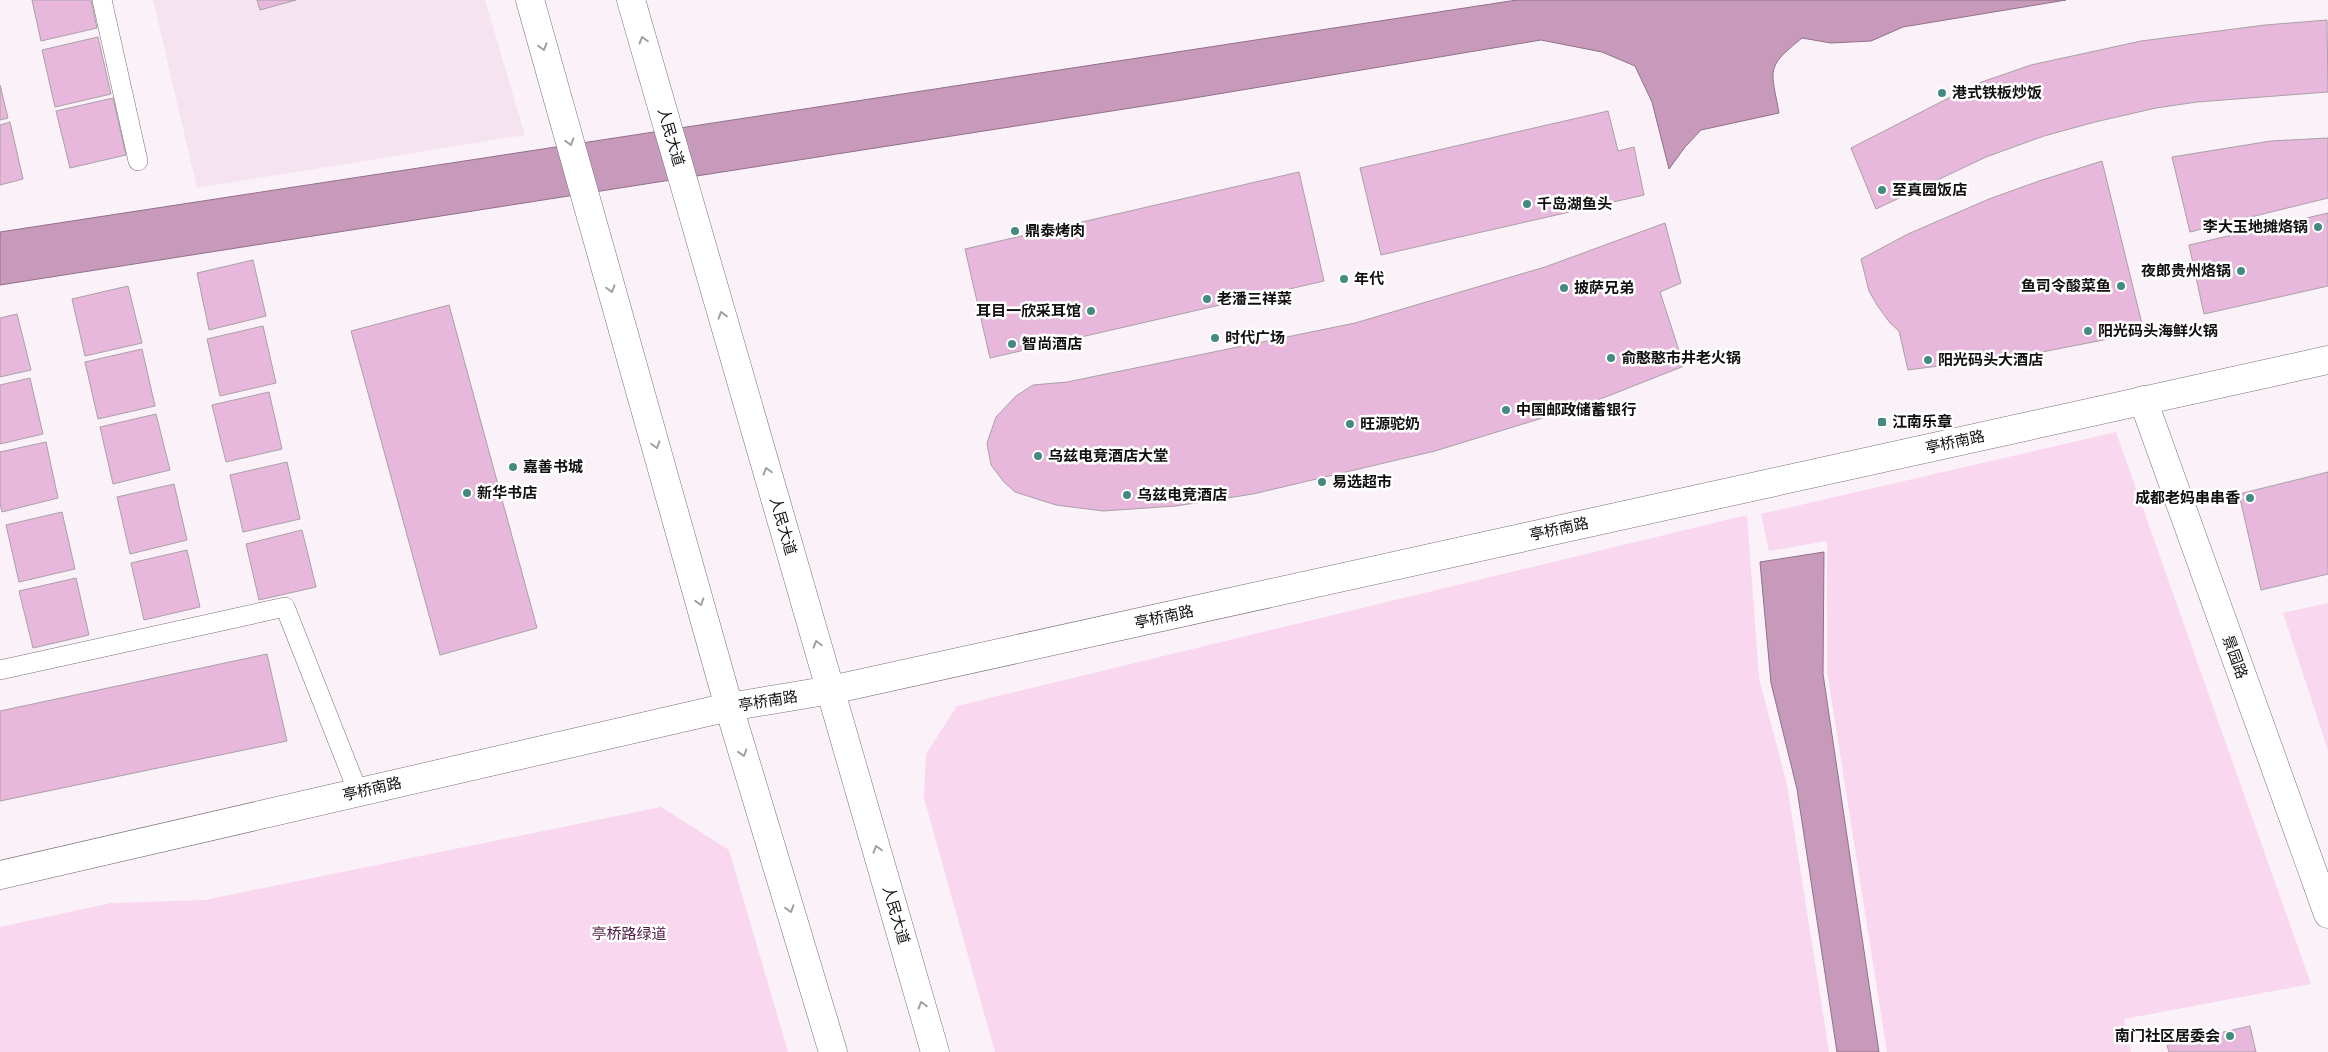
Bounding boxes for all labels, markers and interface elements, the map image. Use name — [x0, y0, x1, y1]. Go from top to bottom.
one-way arrow — [638, 37, 648, 45]
one-way arrow — [538, 42, 548, 50]
place label: 港式铁板炒饭 — [1952, 83, 2042, 103]
marker: 港式铁板炒饭 — [1936, 87, 1948, 99]
street label: 人民大道 — [653, 105, 689, 169]
one-way arrow — [565, 138, 575, 146]
place label: 至真园饭店 — [1892, 180, 1967, 200]
marker: 至真园饭店 — [1876, 184, 1888, 196]
place label: 千岛湖鱼头 — [1537, 194, 1612, 214]
marker: 千岛湖鱼头 — [1521, 198, 1533, 210]
place label: 李大玉地摊烙锅 — [2203, 217, 2308, 237]
place label: 鼎泰烤肉 — [1025, 221, 1085, 241]
marker: 李大玉地摊烙锅 — [2312, 221, 2324, 233]
marker: 鼎泰烤肉 — [1009, 225, 1021, 237]
place label: 夜郎贵州烙锅 — [2141, 261, 2231, 281]
marker: 夜郎贵州烙锅 — [2235, 265, 2247, 277]
place label: 年代 — [1354, 269, 1384, 289]
marker: 年代 — [1338, 273, 1350, 285]
place label: 鱼司令酸菜鱼 — [2021, 276, 2111, 296]
place label: 披萨兄弟 — [1574, 278, 1634, 298]
marker: 鱼司令酸菜鱼 — [2115, 280, 2127, 292]
marker: 披萨兄弟 — [1558, 282, 1570, 294]
one-way arrow — [606, 284, 616, 292]
place label: 老潘三祥菜 — [1217, 289, 1292, 309]
marker: 老潘三祥菜 — [1201, 293, 1213, 305]
place label: 耳目一欣采耳馆 — [976, 301, 1081, 321]
marker: 耳目一欣采耳馆 — [1085, 305, 1097, 317]
one-way arrow — [717, 311, 727, 319]
place label: 阳光码头海鲜火锅 — [2098, 321, 2218, 341]
marker: 阳光码头海鲜火锅 — [2082, 325, 2094, 337]
place label: 时代广场 — [1225, 328, 1285, 348]
marker: 时代广场 — [1209, 332, 1221, 344]
place label: 智尚酒店 — [1022, 334, 1082, 354]
marker: 智尚酒店 — [1006, 338, 1018, 350]
place label: 俞憨憨市井老火锅 — [1621, 348, 1741, 368]
place label: 阳光码头大酒店 — [1938, 350, 2043, 370]
marker: 俞憨憨市井老火锅 — [1605, 352, 1617, 364]
marker: 阳光码头大酒店 — [1922, 354, 1934, 366]
place label: 中国邮政储蓄银行 — [1516, 400, 1636, 420]
marker: 中国邮政储蓄银行 — [1500, 404, 1512, 416]
place label: 江南乐章 — [1892, 412, 1952, 432]
place label: 旺源驼奶 — [1360, 414, 1420, 434]
marker: 江南乐章 — [1876, 416, 1888, 428]
marker: 旺源驼奶 — [1344, 418, 1356, 430]
street label: 亭桥南路 — [1924, 426, 1986, 458]
one-way arrow — [650, 441, 660, 449]
place label: 乌兹电竞酒店大堂 — [1048, 446, 1168, 466]
marker: 乌兹电竞酒店大堂 — [1032, 450, 1044, 462]
place label: 嘉善书城 — [523, 457, 583, 477]
marker: 嘉善书城 — [507, 461, 519, 473]
one-way arrow — [763, 467, 773, 475]
place label: 易选超市 — [1332, 472, 1392, 492]
marker: 易选超市 — [1316, 476, 1328, 488]
place label: 新华书店 — [477, 483, 537, 503]
place label: 乌兹电竞酒店 — [1137, 485, 1227, 505]
marker: 新华书店 — [461, 487, 473, 499]
place label: 成都老妈串串香 — [2135, 488, 2240, 508]
marker: 乌兹电竞酒店 — [1121, 489, 1133, 501]
marker: 成都老妈串串香 — [2244, 492, 2256, 504]
street label: 人民大道 — [765, 494, 801, 558]
street label: 亭桥南路 — [1528, 513, 1590, 545]
one-way arrow — [694, 597, 704, 605]
street label: 亭桥南路 — [1133, 601, 1195, 633]
street label: 景园路 — [2218, 632, 2252, 682]
one-way arrow — [813, 640, 823, 648]
street label: 亭桥南路 — [737, 686, 799, 716]
one-way arrow — [738, 749, 748, 757]
street label: 亭桥南路 — [341, 773, 403, 805]
one-way arrow — [872, 845, 882, 854]
street label: 人民大道 — [878, 883, 914, 947]
one-way arrow — [785, 904, 795, 913]
park label: 亭桥路绿道 — [591, 924, 667, 944]
one-way arrow — [917, 1002, 927, 1010]
place label: 南门社区居委会 — [2115, 1026, 2220, 1046]
marker: 南门社区居委会 — [2224, 1030, 2236, 1042]

